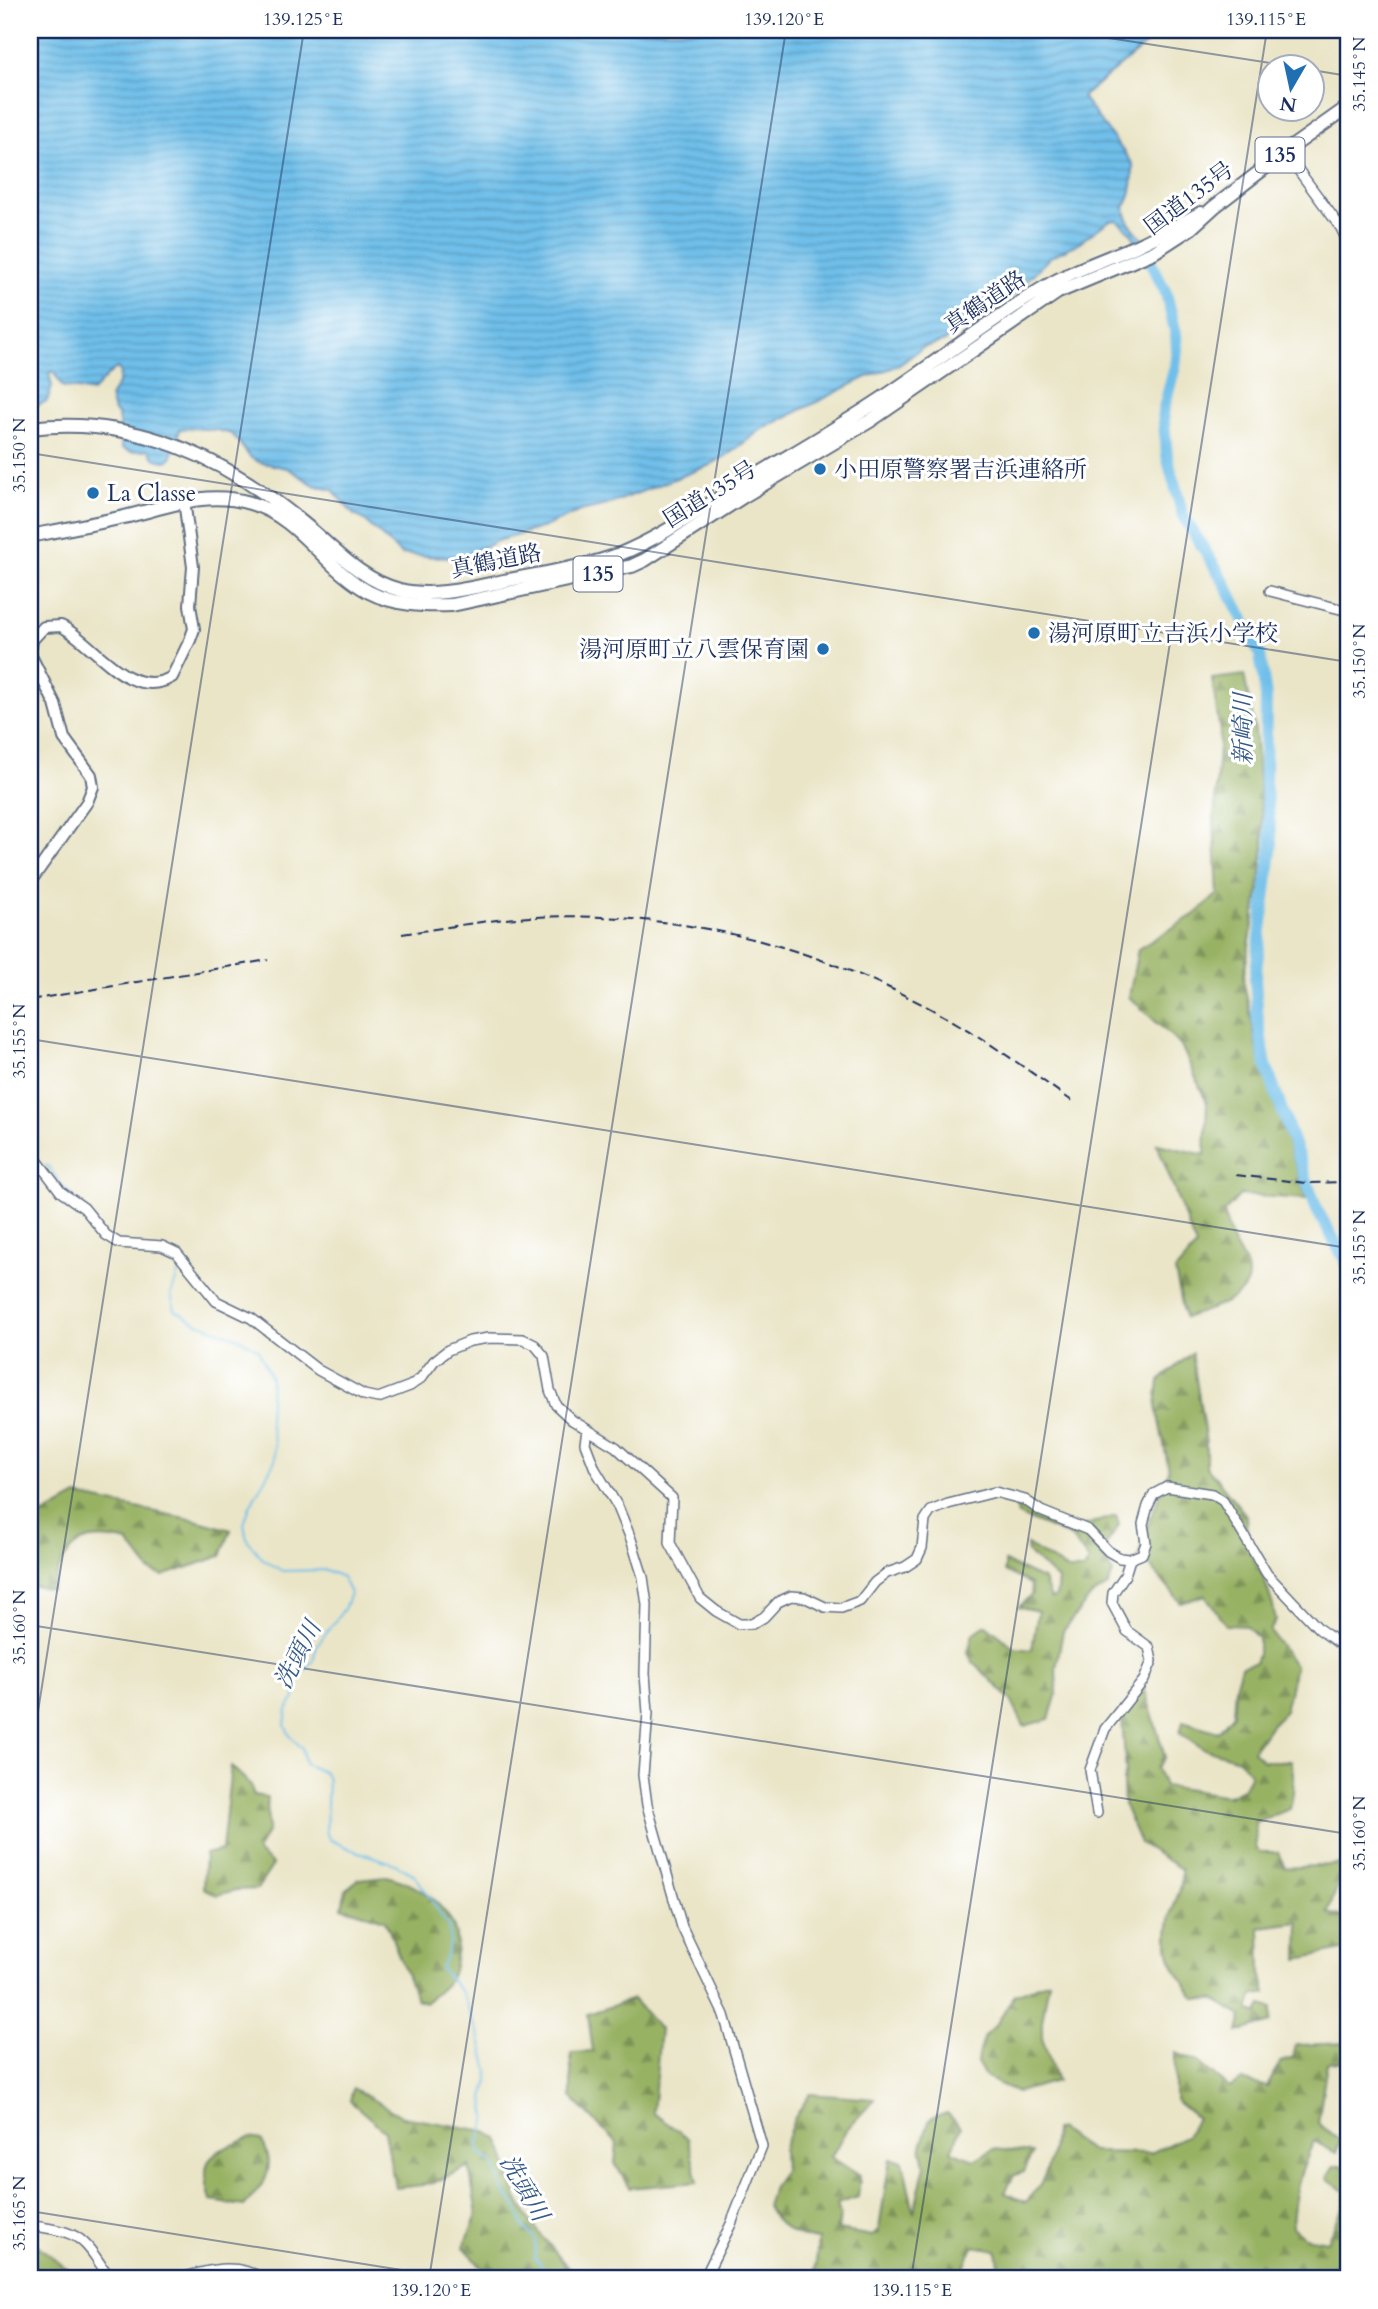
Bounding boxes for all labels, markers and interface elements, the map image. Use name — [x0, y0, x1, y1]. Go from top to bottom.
text: 139.125°E — [263, 7, 343, 32]
text: 139.120°E — [744, 7, 824, 32]
text: 139.115°E — [1226, 7, 1306, 32]
text: 35.145°N — [1347, 36, 1372, 112]
north arrow — [1256, 52, 1326, 122]
text: N — [1278, 90, 1299, 118]
road number: 135 — [1256, 138, 1304, 172]
street label: 国道135号 — [1138, 154, 1240, 242]
street label: 真鶴道路 — [938, 263, 1032, 341]
text: 35.150°N — [7, 417, 32, 493]
street label: 国道135号 — [658, 453, 762, 535]
place label: 小田原警察署吉浜連絡所 — [834, 454, 1087, 485]
marker: 小田原警察署吉浜連絡所 — [812, 461, 828, 477]
place label: La Classe — [107, 478, 196, 509]
marker: La Classe — [85, 485, 101, 501]
street label: 真鶴道路 — [448, 537, 544, 585]
road number: 135 — [574, 556, 622, 592]
place label: 湯河原町立吉浜小学校 — [1048, 618, 1278, 649]
text: 35.150°N — [1347, 623, 1372, 699]
marker: 湯河原町立吉浜小学校 — [1026, 625, 1042, 641]
place label: 湯河原町立八雲保育園 — [579, 634, 809, 665]
marker: 湯河原町立八雲保育園 — [815, 641, 831, 657]
water label: 新崎川 — [1227, 690, 1260, 765]
text: 35.155°N — [7, 1003, 32, 1079]
text: 35.155°N — [1347, 1209, 1372, 1285]
text: 35.160°N — [7, 1589, 32, 1665]
water label: 洗頭川 — [267, 1613, 330, 1695]
text: 35.160°N — [1347, 1795, 1372, 1871]
water label: 洗頭川 — [492, 2149, 558, 2230]
text: 35.165°N — [7, 2175, 32, 2251]
text: 139.120°E — [391, 2278, 471, 2303]
text: 139.115°E — [872, 2278, 952, 2303]

